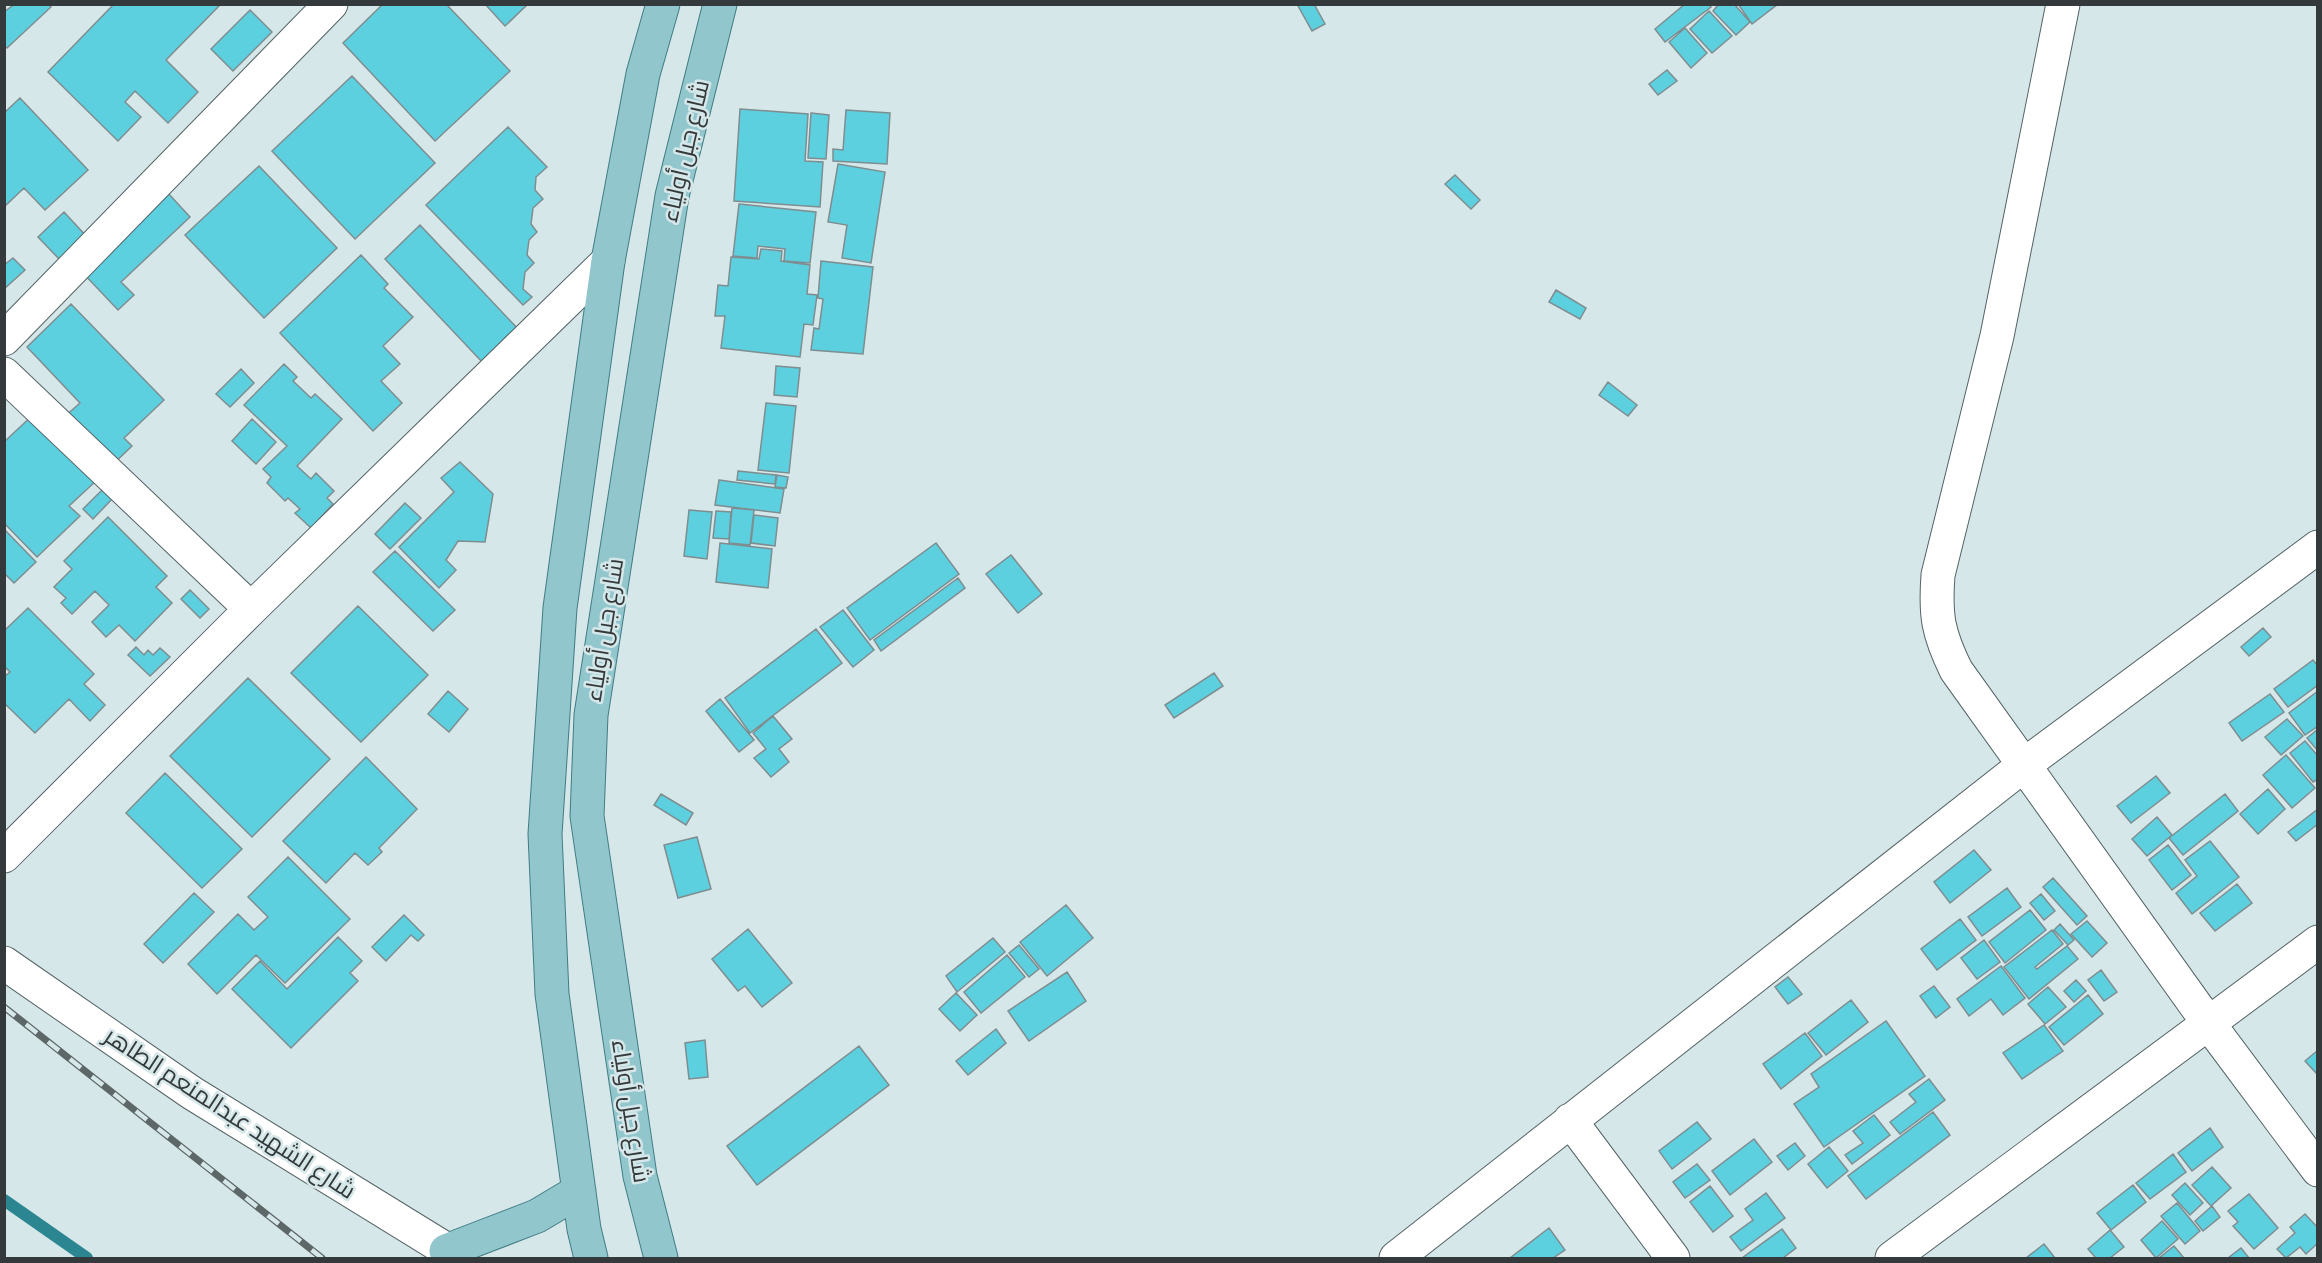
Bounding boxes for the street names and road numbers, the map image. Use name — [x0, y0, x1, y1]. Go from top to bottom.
street label: شارع جبل أولياء — [653, 77, 717, 225]
street label: شارع جبل أولياء — [577, 556, 631, 704]
street label: شارع الشهيد عبدالمنعم الطاهر — [96, 1022, 360, 1206]
street label: شارع جبل أولياء — [604, 1037, 658, 1185]

